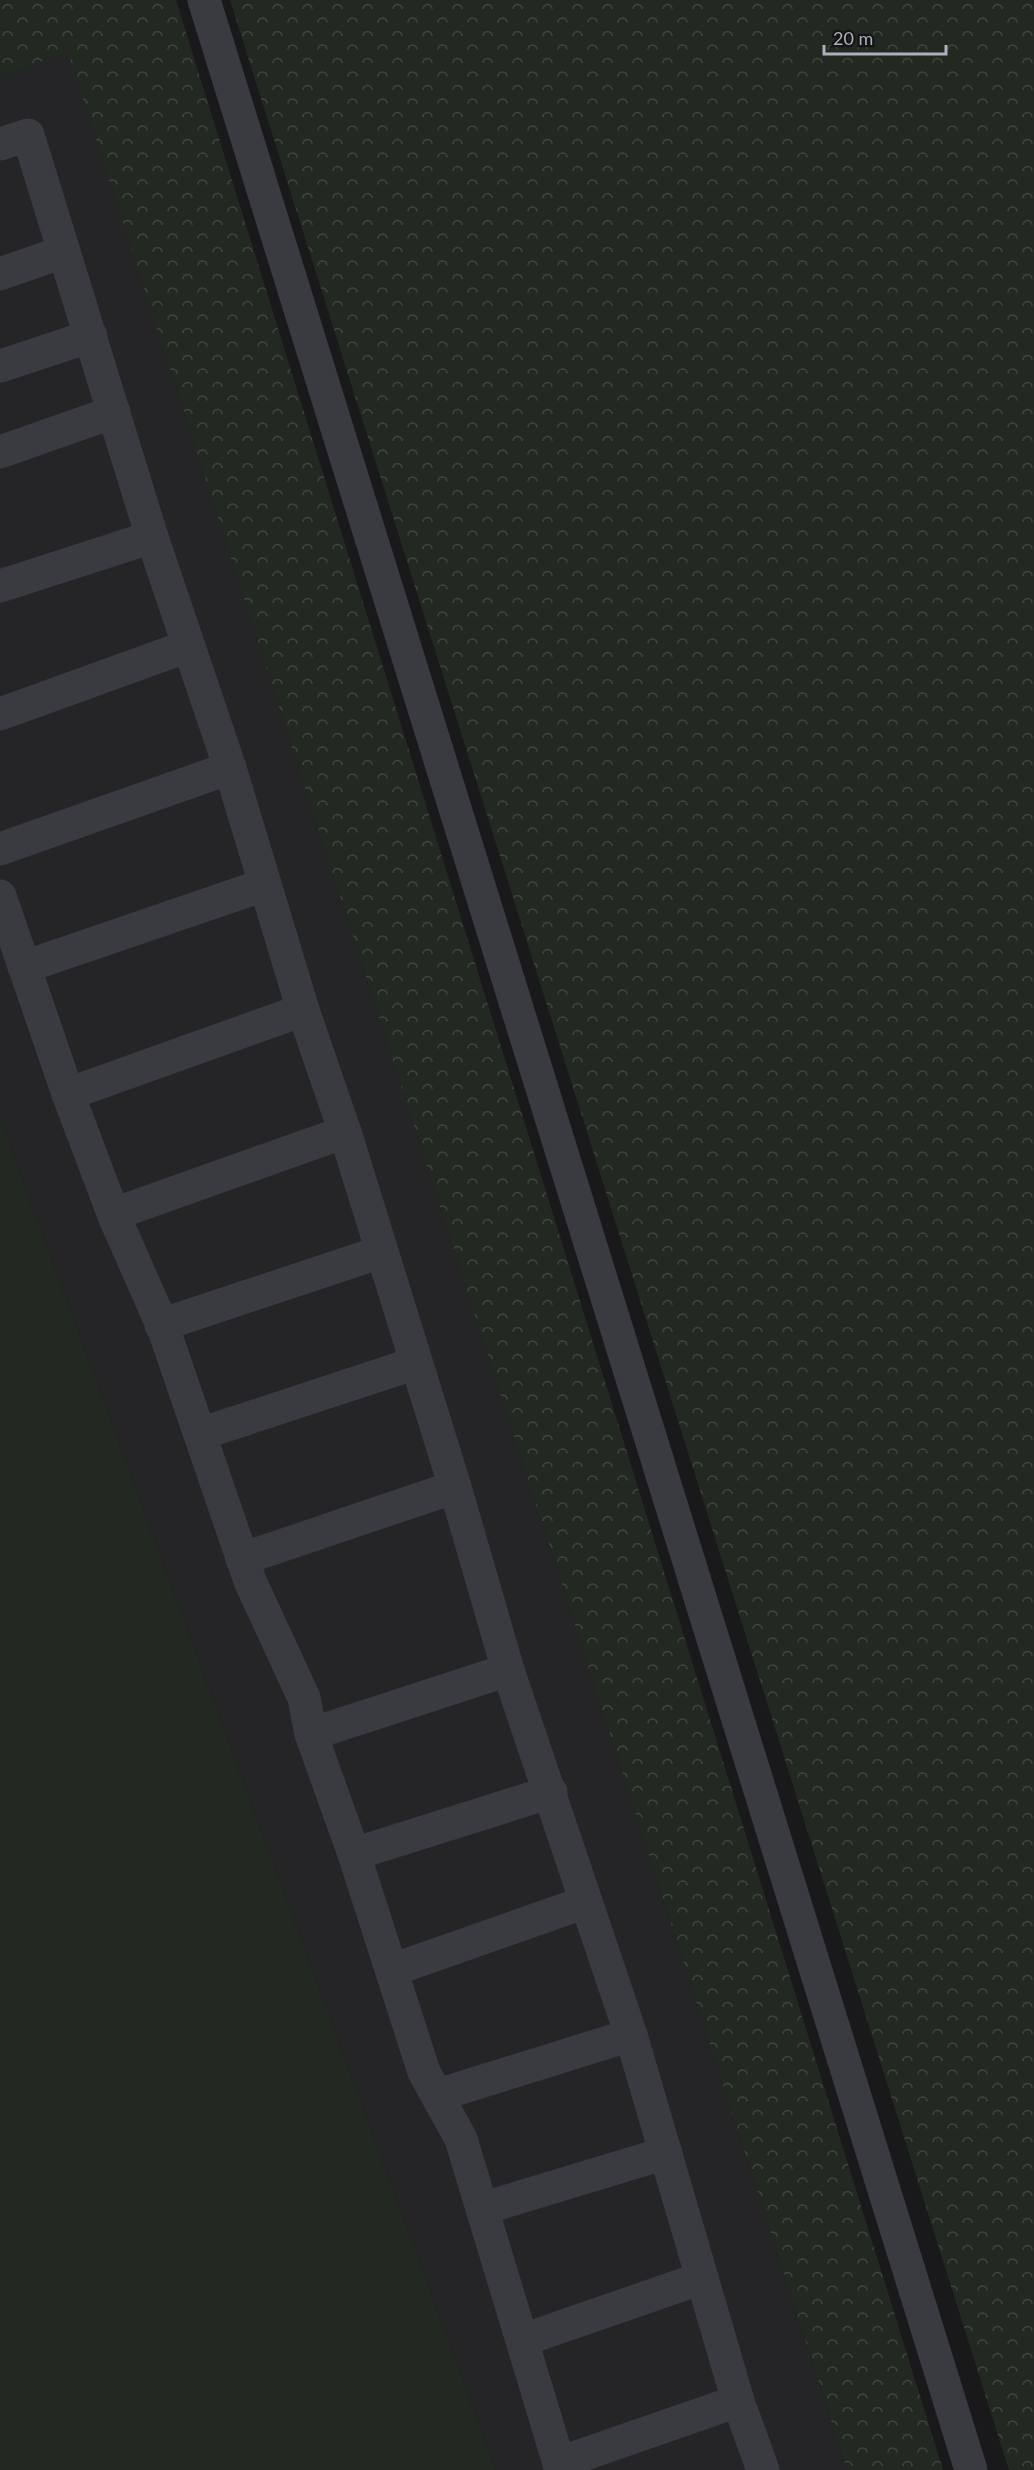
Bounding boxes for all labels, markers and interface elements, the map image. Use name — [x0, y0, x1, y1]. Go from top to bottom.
scale bar — [824, 18, 946, 56]
text: 20 m — [833, 27, 873, 49]

